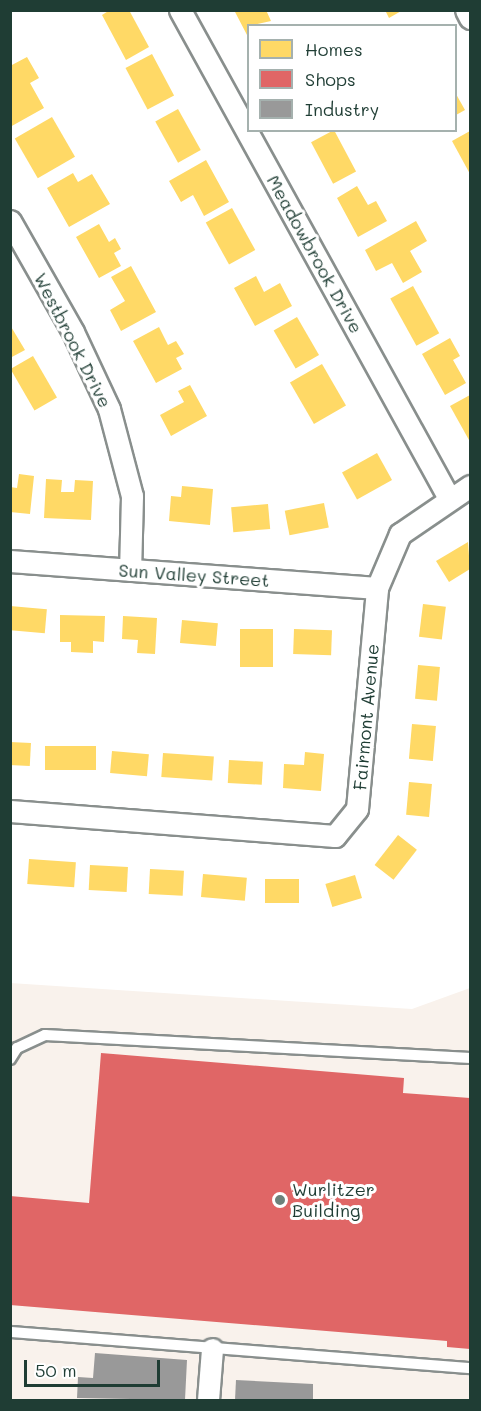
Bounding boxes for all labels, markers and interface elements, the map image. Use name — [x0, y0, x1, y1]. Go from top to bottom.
legend — [247, 24, 457, 132]
text: Homes — [305, 37, 363, 61]
text: Shops — [305, 67, 356, 91]
text: Industry — [305, 97, 379, 121]
street label: Meadowbrook Drive — [263, 171, 367, 337]
street label: Westbrook Drive — [30, 269, 116, 411]
street label: Sun Valley Street — [118, 559, 270, 591]
street label: Fairmont Avenue — [349, 643, 383, 791]
place label: Wurlitzer Building — [292, 1179, 375, 1222]
marker: Wurlitzer Building — [273, 1193, 287, 1207]
scale bar — [27, 1348, 164, 1386]
text: 50 m — [35, 1358, 77, 1382]

